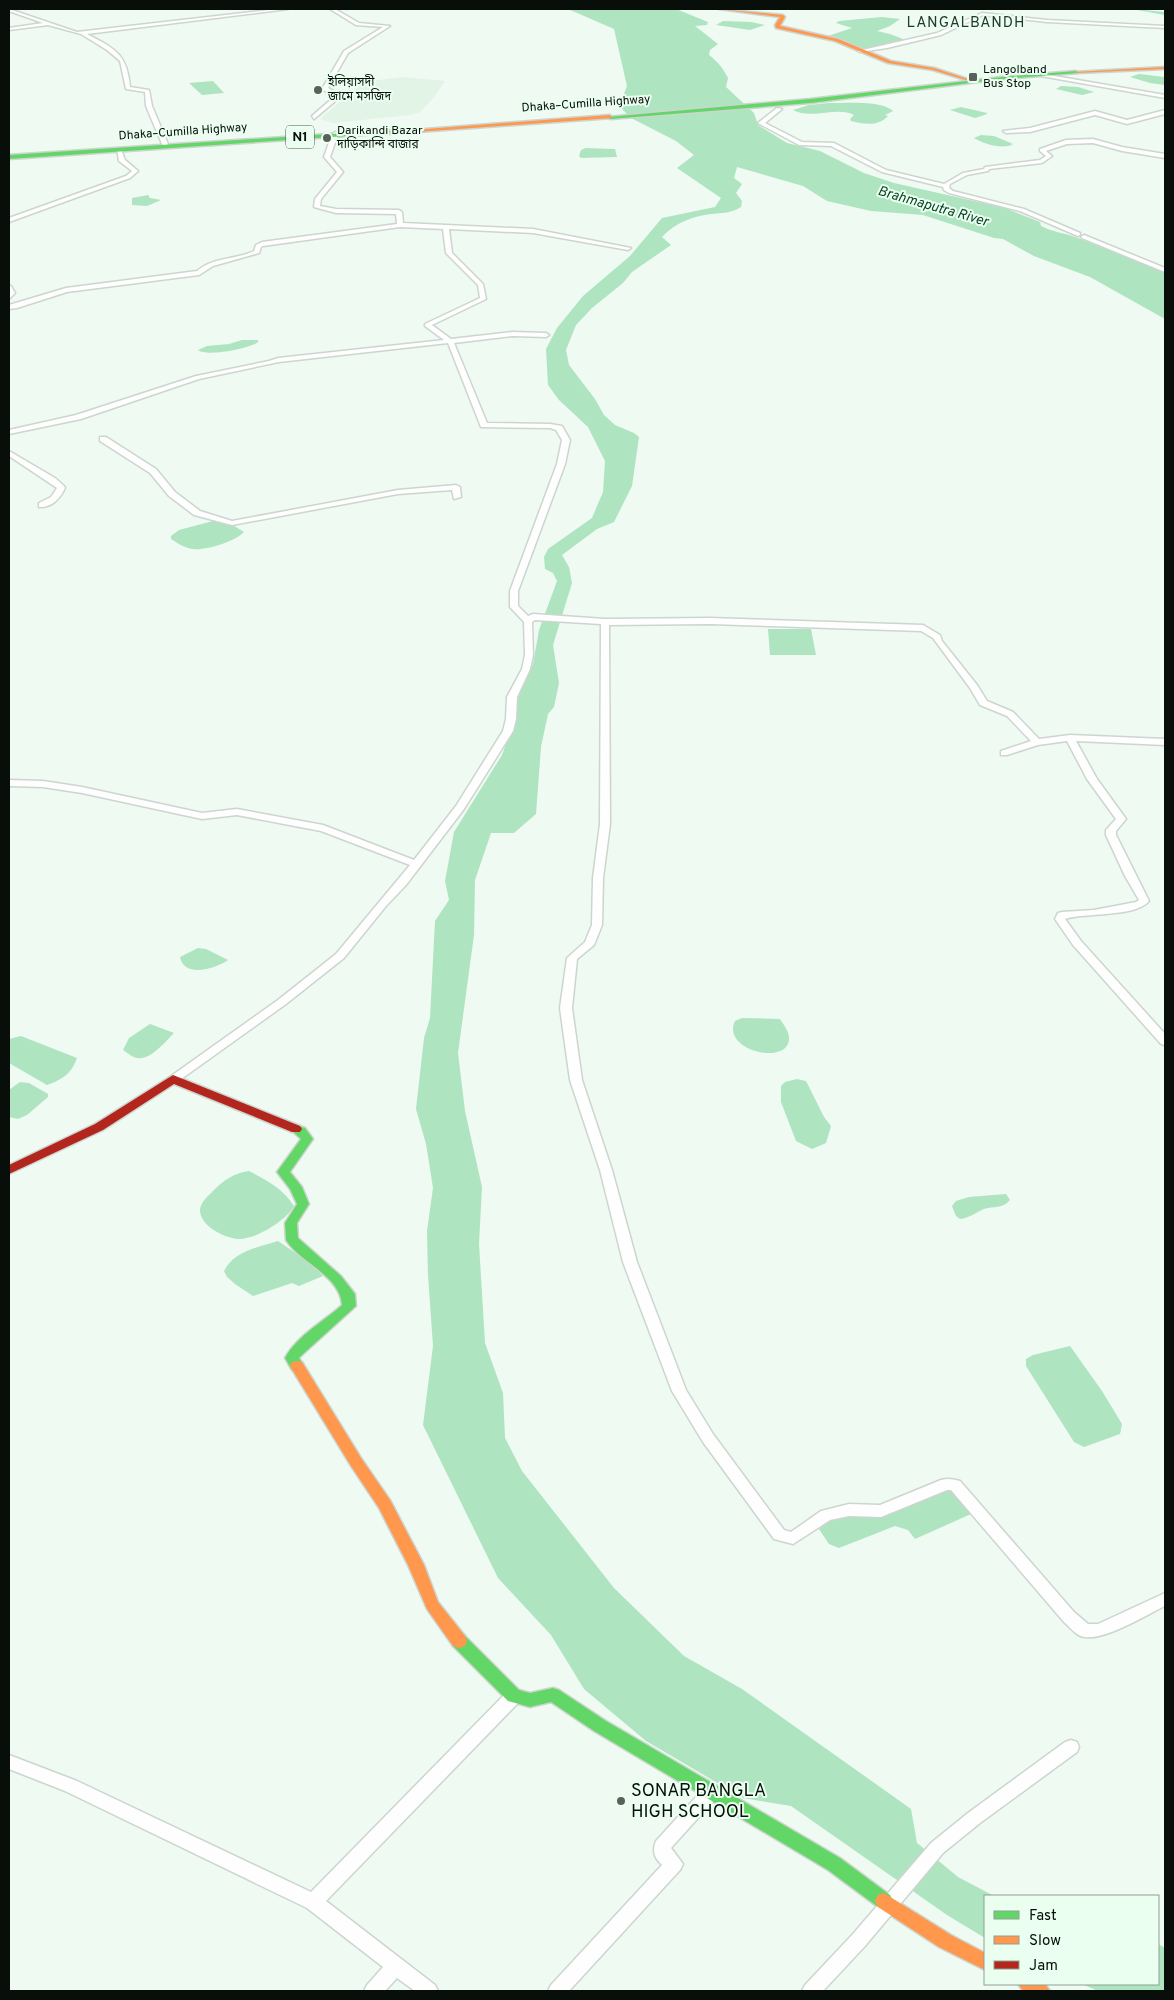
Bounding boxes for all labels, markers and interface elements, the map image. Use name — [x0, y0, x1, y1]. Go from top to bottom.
district label: LANGALBANDH — [907, 14, 1025, 33]
place label: Langolband Bus Stop — [983, 62, 1047, 92]
marker: Langolband Bus Stop — [967, 71, 979, 83]
place label: ইলিয়াসদী জামে মসজিদ — [327, 74, 391, 105]
marker: ইলিয়াসদী জামে মসজিদ — [312, 84, 324, 96]
street label: Dhaka–Cumilla Highway — [521, 92, 651, 116]
street label: Dhaka–Cumilla Highway — [118, 120, 248, 144]
place label: Darikandi Bazar দাড়িকান্দি বাজার — [336, 123, 423, 153]
road number: N1 — [286, 125, 314, 148]
marker: Darikandi Bazar দাড়িকান্দি বাজার — [321, 132, 333, 144]
water label: Brahmaputra River — [876, 183, 992, 231]
place label: SONAR BANGLA HIGH SCHOOL — [631, 1780, 766, 1824]
marker: SONAR BANGLA HIGH SCHOOL — [615, 1795, 627, 1807]
legend — [984, 1895, 1159, 1985]
text: Fast — [1029, 1907, 1057, 1926]
text: Slow — [1029, 1932, 1061, 1951]
text: Jam — [1029, 1957, 1058, 1976]

